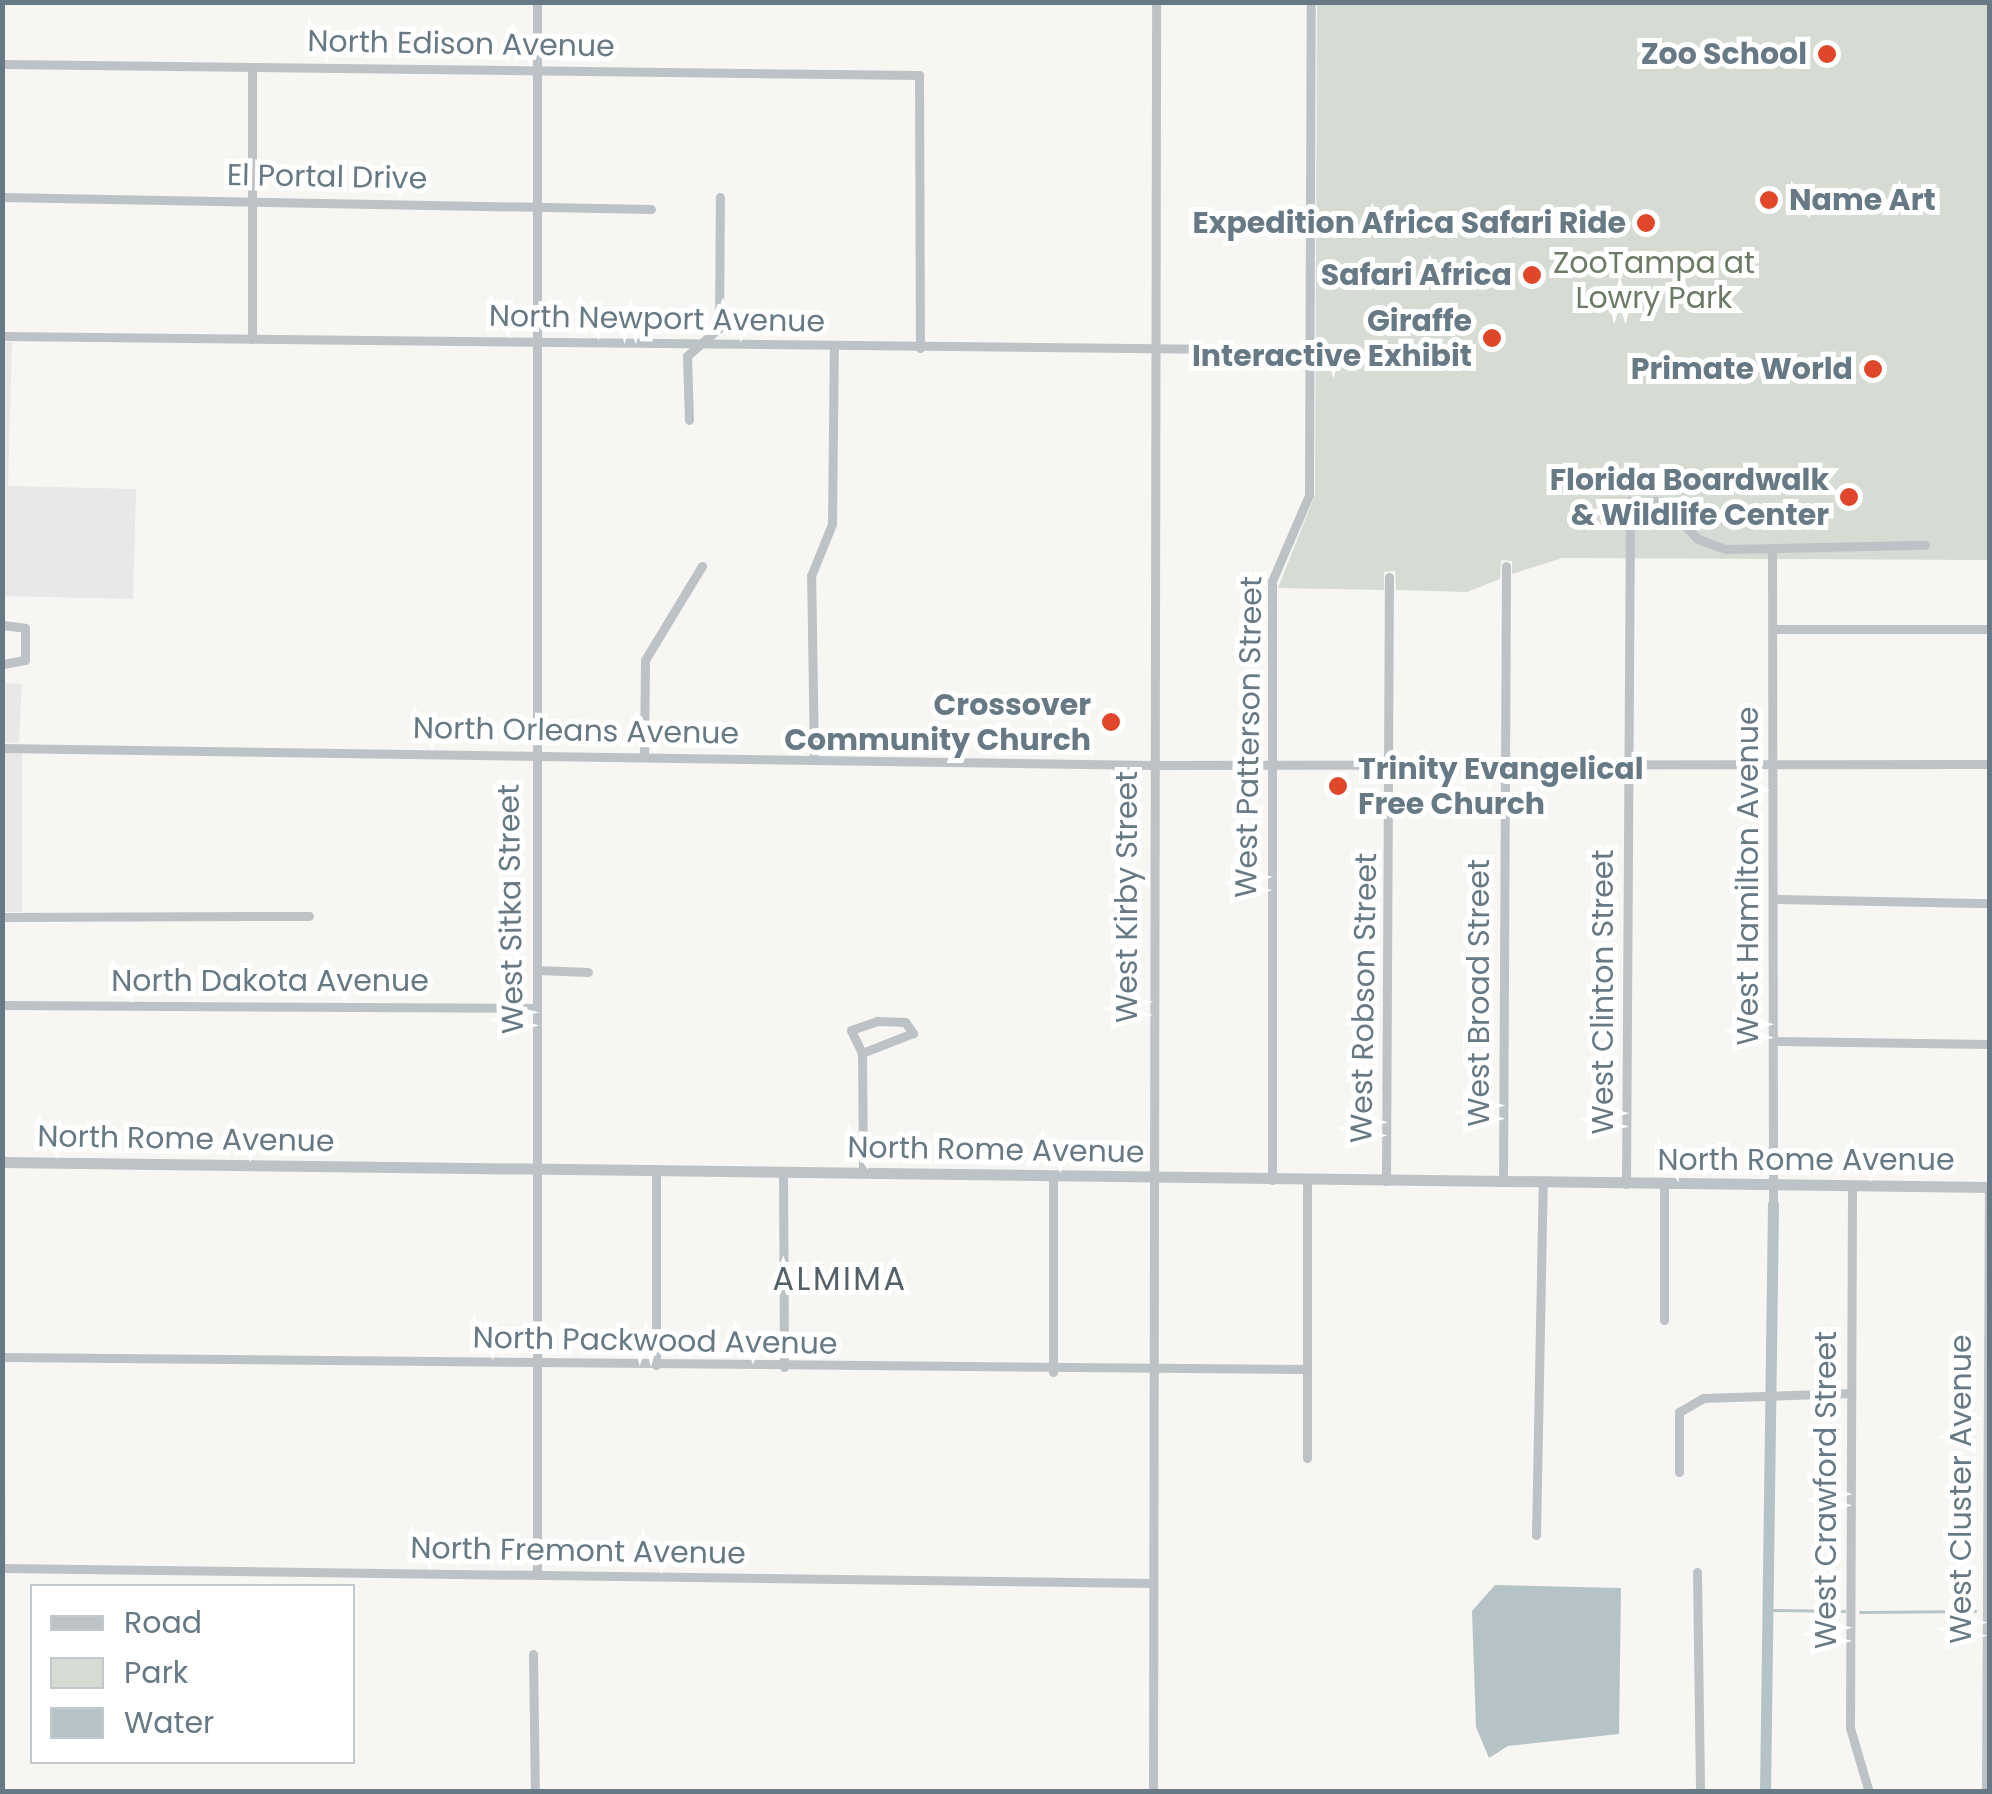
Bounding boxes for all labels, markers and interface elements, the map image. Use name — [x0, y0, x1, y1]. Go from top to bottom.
street label: North Edison Avenue — [307, 23, 615, 65]
place label: Zoo School — [1641, 36, 1807, 72]
marker: Zoo School — [1816, 43, 1838, 65]
street label: El Portal Drive — [227, 157, 427, 197]
place label: Name Art — [1789, 182, 1936, 218]
marker: Name Art — [1758, 189, 1780, 211]
place label: Expedition Africa Safari Ride — [1193, 205, 1626, 241]
marker: Expedition Africa Safari Ride — [1635, 212, 1657, 234]
park label: ZooTampa at Lowry Park — [1553, 245, 1755, 316]
place label: Safari Africa — [1321, 257, 1512, 293]
marker: Safari Africa — [1521, 264, 1543, 286]
street label: North Newport Avenue — [489, 298, 825, 340]
place label: Giraffe Interactive Exhibit — [1192, 303, 1472, 374]
marker: Giraffe Interactive Exhibit — [1481, 327, 1503, 349]
place label: Primate World — [1631, 351, 1853, 387]
marker: Primate World — [1862, 358, 1884, 380]
place label: Florida Boardwalk & Wildlife Center — [1550, 462, 1829, 532]
marker: Florida Boardwalk & Wildlife Center — [1838, 486, 1860, 508]
street label: West Patterson Street — [1228, 576, 1270, 898]
place label: Crossover Community Church — [784, 687, 1091, 758]
street label: West Hamilton Avenue — [1730, 706, 1766, 1046]
street label: North Orleans Avenue — [413, 710, 739, 752]
marker: Crossover Community Church — [1100, 711, 1122, 733]
place label: Trinity Evangelical Free Church — [1358, 751, 1644, 822]
street label: West Kirby Street — [1109, 771, 1145, 1023]
marker: Trinity Evangelical Free Church — [1327, 775, 1349, 797]
street label: West Sitka Street — [491, 784, 531, 1034]
street label: West Clinton Street — [1585, 850, 1621, 1134]
street label: West Robson Street — [1343, 853, 1385, 1143]
street label: West Broad Street — [1461, 859, 1497, 1127]
street label: North Dakota Avenue — [111, 963, 429, 999]
street label: North Rome Avenue — [37, 1118, 335, 1160]
street label: North Rome Avenue — [847, 1129, 1145, 1171]
street label: North Rome Avenue — [1657, 1142, 1955, 1178]
district label: ALMIMA — [773, 1260, 907, 1298]
street label: North Packwood Avenue — [472, 1320, 838, 1362]
street label: West Crawford Street — [1808, 1331, 1844, 1649]
street label: West Cluster Avenue — [1943, 1334, 1979, 1644]
street label: North Fremont Avenue — [410, 1530, 746, 1572]
legend — [30, 1584, 355, 1764]
text: Road — [124, 1601, 202, 1644]
text: Park — [124, 1651, 188, 1694]
text: Water — [124, 1701, 214, 1744]

